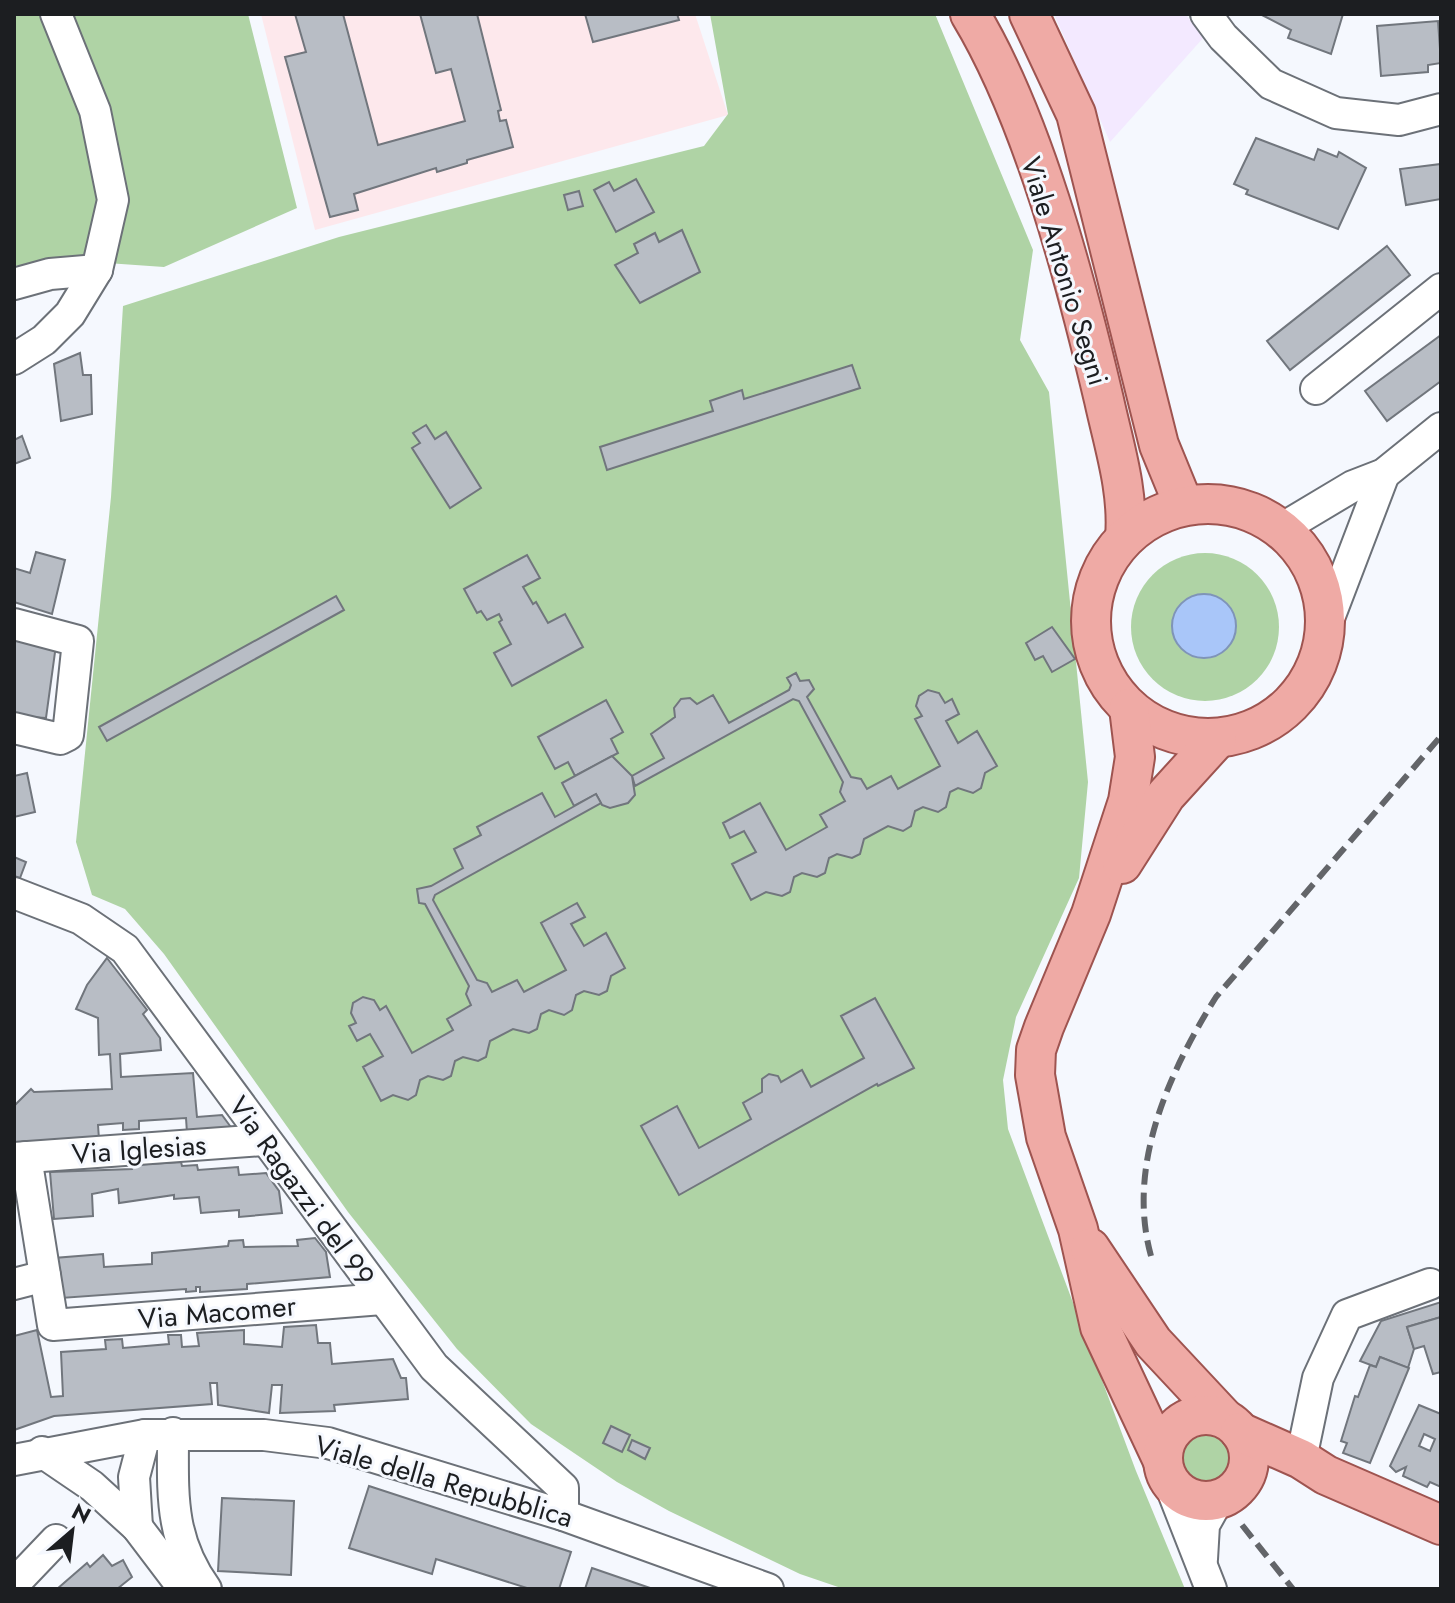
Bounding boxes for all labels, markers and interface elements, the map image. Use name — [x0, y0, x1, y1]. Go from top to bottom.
street label: Viale Antonio Segni — [1010, 152, 1119, 390]
street label: Via Ragazzi del 99 — [219, 1088, 385, 1295]
street label: Via Iglesias — [70, 1124, 208, 1175]
street label: Via Macomer — [136, 1285, 298, 1340]
street label: Viale della Repubblica — [310, 1425, 578, 1538]
north arrow — [32, 1491, 112, 1571]
text: N — [66, 1495, 97, 1532]

